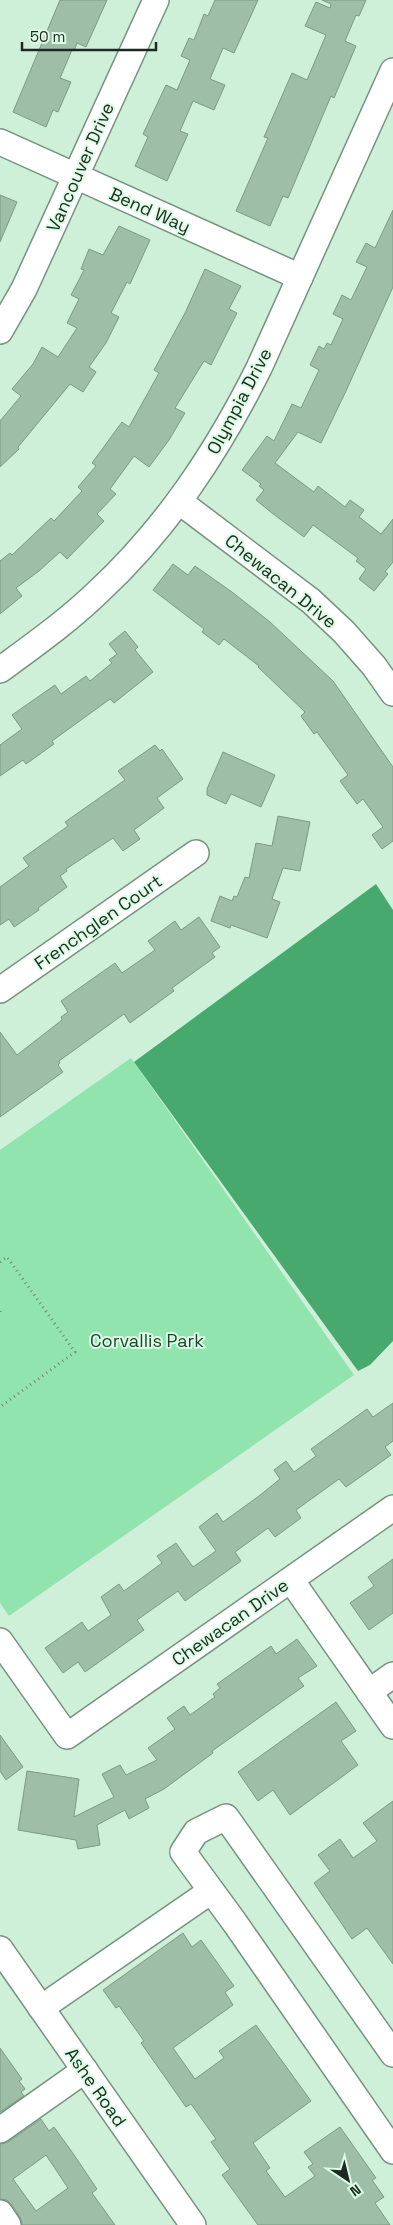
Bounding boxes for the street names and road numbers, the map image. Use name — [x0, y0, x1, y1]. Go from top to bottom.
street label: Vancouver Drive — [41, 99, 119, 235]
street label: Bend Way — [106, 182, 194, 238]
street label: Olympia Drive — [201, 344, 277, 458]
street label: Chewacan Drive — [220, 529, 342, 633]
street label: Frenchglen Court — [30, 869, 166, 975]
street label: Chewacan Drive — [167, 1573, 293, 1671]
street label: Ashe Road — [60, 2043, 132, 2131]

